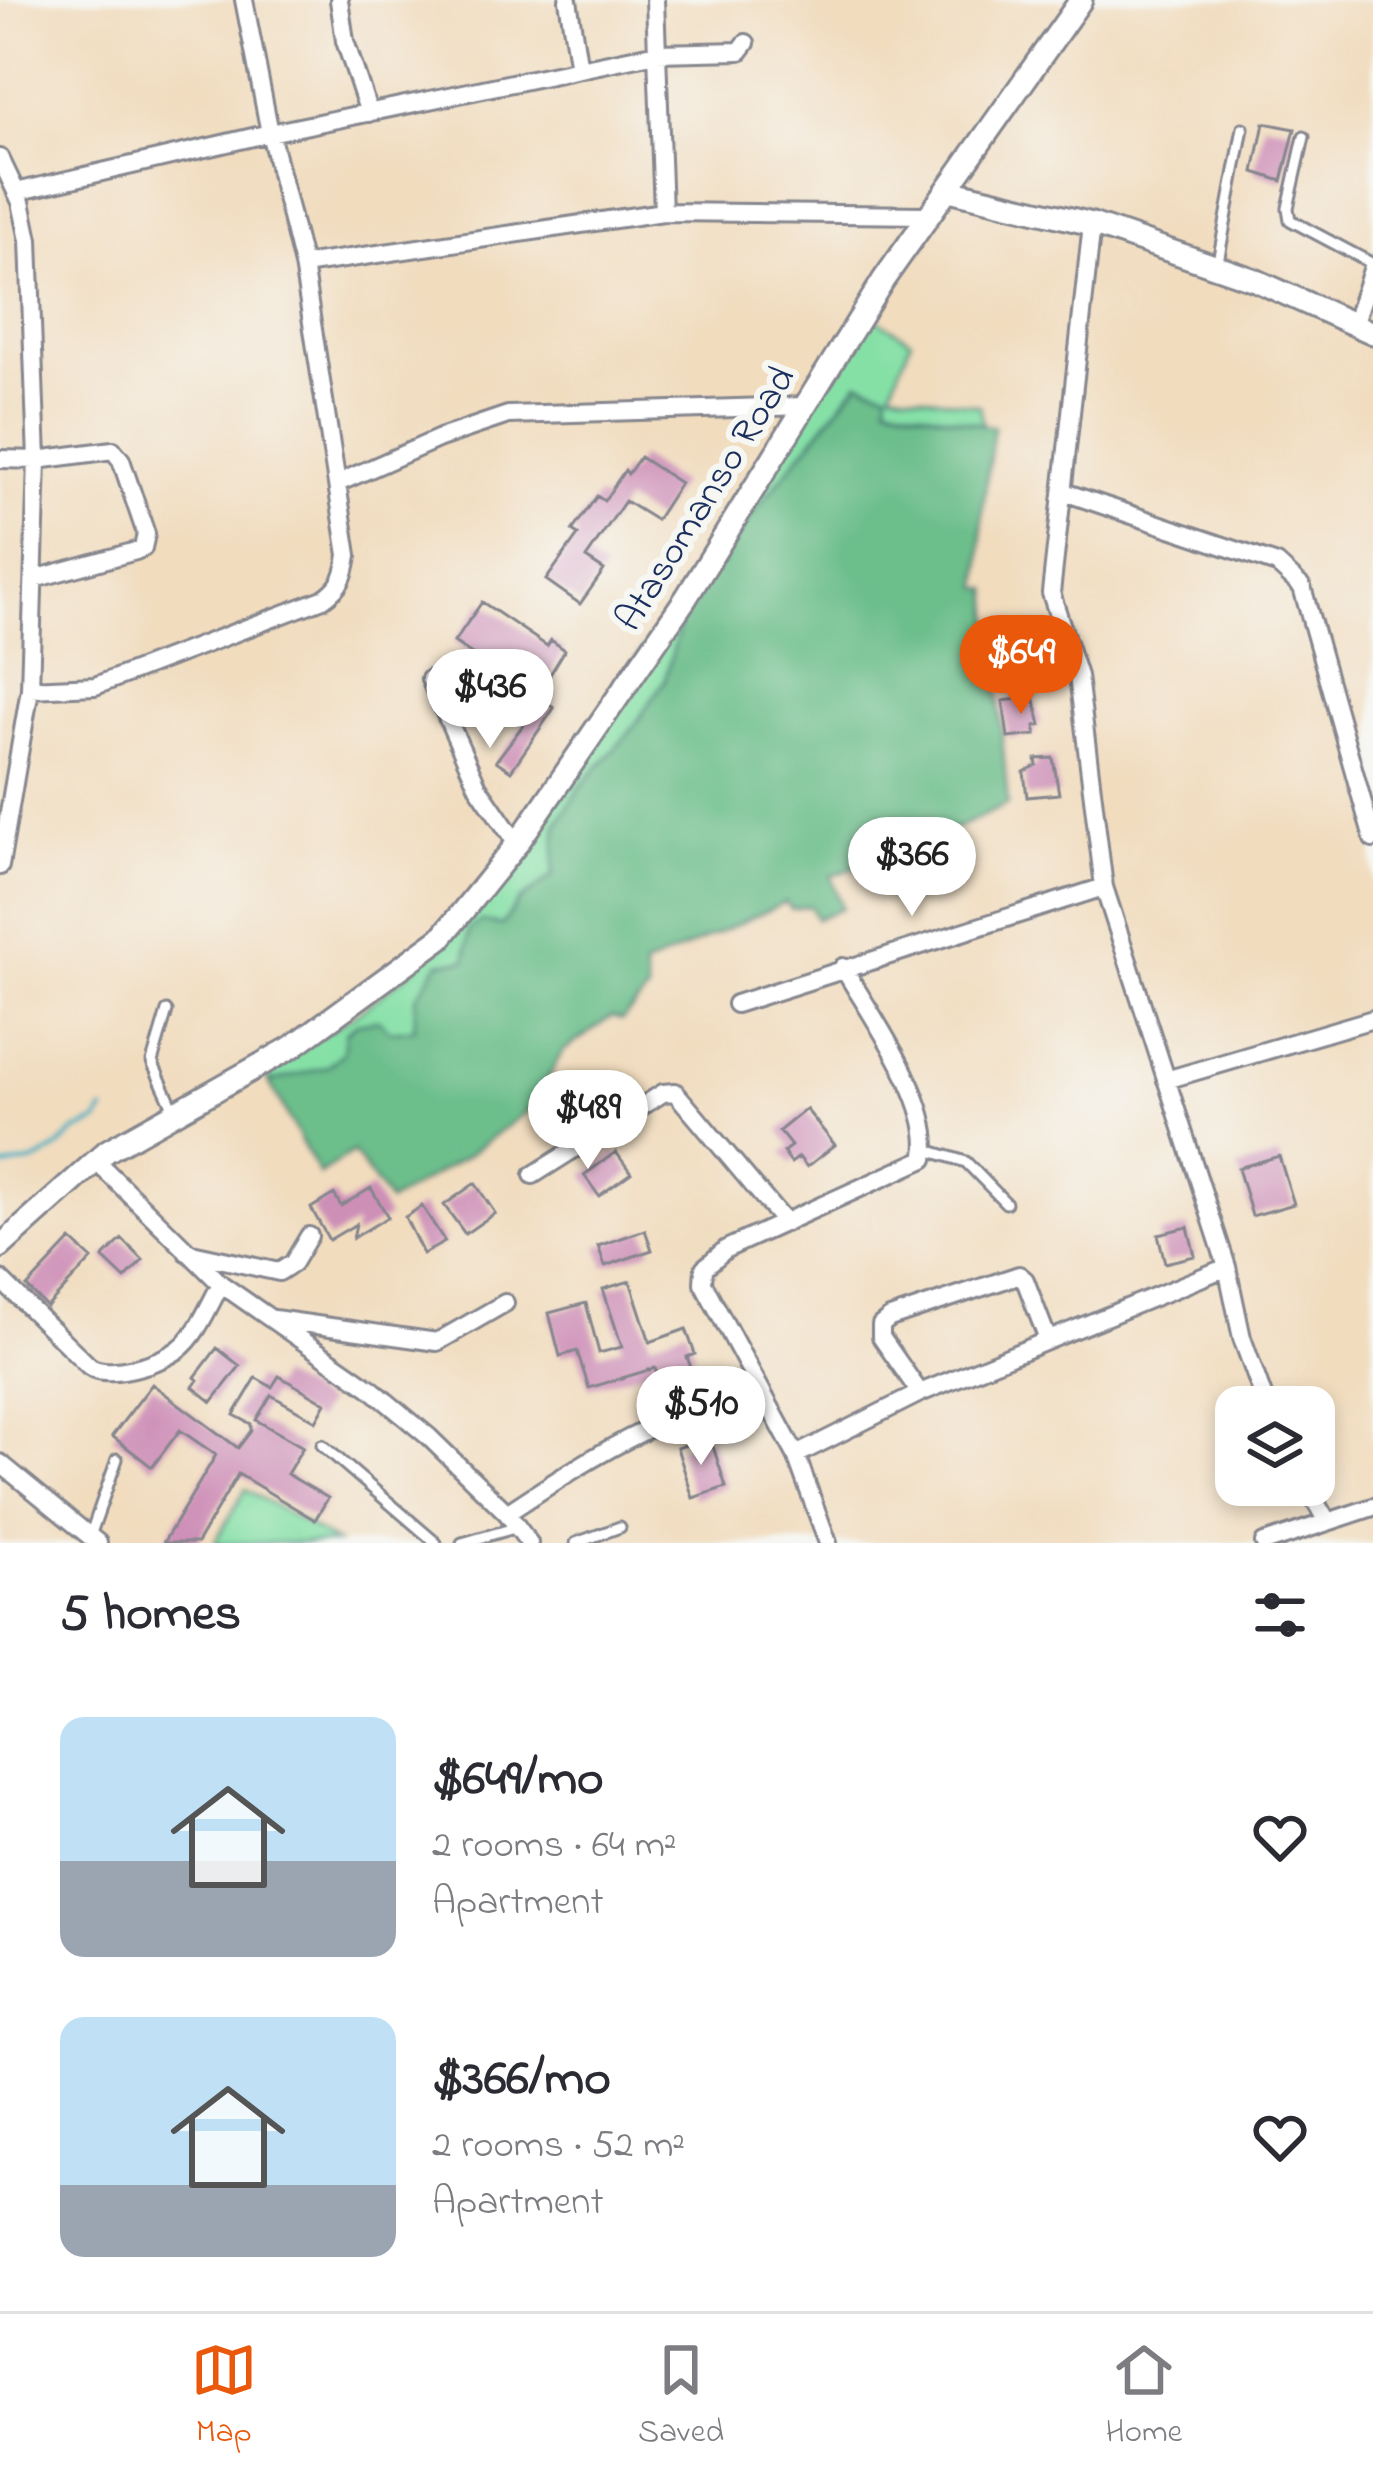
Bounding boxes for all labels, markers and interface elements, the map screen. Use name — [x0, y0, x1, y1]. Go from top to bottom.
street label: Atasomanso Road — [602, 355, 811, 643]
pin: $649 — [950, 615, 1092, 717]
text: $649 — [987, 625, 1055, 682]
pin: $436 — [419, 649, 561, 751]
text: $436 — [454, 659, 526, 716]
pin: $366 — [841, 817, 983, 919]
text: $366 — [875, 827, 949, 884]
pin: $489 — [517, 1070, 659, 1172]
text: $489 — [555, 1080, 621, 1137]
pin: $510 — [630, 1366, 772, 1468]
text: $510 — [663, 1376, 739, 1433]
map controls — [1215, 1386, 1335, 1506]
button: layers — [1215, 1386, 1335, 1506]
text: 5 homes — [60, 1578, 241, 1653]
icon: filters — [1247, 1582, 1313, 1648]
text: $649/mo — [432, 1743, 604, 1818]
icon: home — [156, 1765, 300, 1909]
icon: heart — [1247, 1804, 1313, 1870]
text: 2 rooms · 64 m² — [432, 1818, 677, 1875]
text: Apartment — [432, 1875, 604, 1932]
text: $366/mo — [432, 2043, 611, 2118]
icon: home — [156, 2065, 300, 2209]
icon: heart — [1247, 2104, 1313, 2170]
text: 2 rooms · 52 m² — [432, 2118, 685, 2175]
text: Apartment — [432, 2175, 604, 2232]
tab: Map — [191, 2337, 257, 2457]
tab: Saved — [638, 2337, 724, 2457]
tab: Home — [1106, 2337, 1182, 2457]

